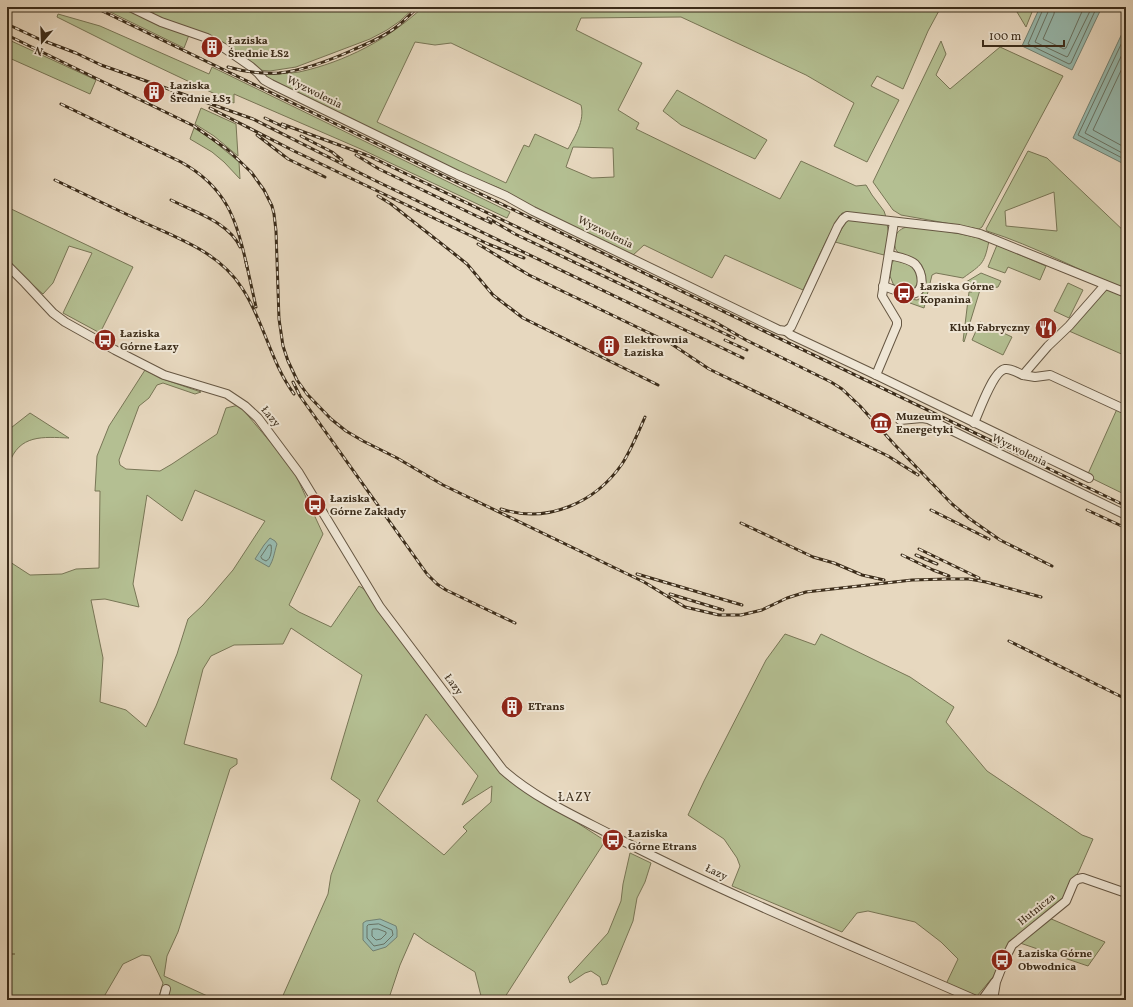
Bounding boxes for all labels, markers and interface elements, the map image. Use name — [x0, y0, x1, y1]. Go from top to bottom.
north arrow — [22, 22, 62, 62]
scale bar — [983, 22, 1064, 48]
text: 100 m — [989, 29, 1022, 45]
building icon: Łaziska Średnie ŁS2 — [199, 34, 225, 60]
place label: Łaziska Średnie ŁS2 — [228, 34, 289, 62]
text: N — [33, 42, 45, 58]
street label: Wyzwolenia — [284, 73, 345, 113]
building icon: Łaziska Średnie ŁS3 — [141, 79, 167, 105]
place label: Łaziska Średnie ŁS3 — [170, 79, 231, 107]
street label: Wyzwolenia — [575, 213, 636, 253]
bus stop icon: Łaziska Górne Kopanina — [891, 280, 917, 306]
place label: Łaziska Górne Kopanina — [920, 280, 994, 308]
restaurant icon: Klub Fabryczny — [1033, 315, 1059, 341]
place label: Klub Fabryczny — [949, 321, 1031, 336]
bus stop icon: Łaziska Górne Łazy — [92, 327, 118, 353]
place label: Łaziska Górne Łazy — [120, 327, 179, 355]
building icon: Elektrownia Łaziska — [596, 333, 622, 359]
place label: Elektrownia Łaziska — [624, 333, 688, 361]
street label: Łazy — [257, 403, 283, 431]
museum icon: Muzeum Energetyki — [868, 410, 894, 436]
place label: Muzeum Energetyki — [896, 410, 953, 438]
street label: Wyzwolenia — [989, 431, 1050, 471]
bus stop icon: Łaziska Górne Zakłady — [302, 492, 328, 518]
place label: Łaziska Górne Zakłady — [330, 492, 407, 520]
street label: Łazy — [440, 671, 466, 699]
building icon: ETrans — [499, 694, 525, 720]
place label: ETrans — [528, 700, 565, 715]
district label: ŁAZY — [558, 790, 592, 806]
bus stop icon: Łaziska Górne Etrans — [600, 827, 626, 853]
place label: Łaziska Górne Etrans — [628, 827, 697, 855]
street label: Łazy — [702, 861, 730, 885]
street label: Hutnicza — [1015, 890, 1059, 930]
bus stop icon: Łaziska Górne Obwodnica — [989, 947, 1015, 973]
place label: Łaziska Górne Obwodnica — [1018, 947, 1092, 975]

